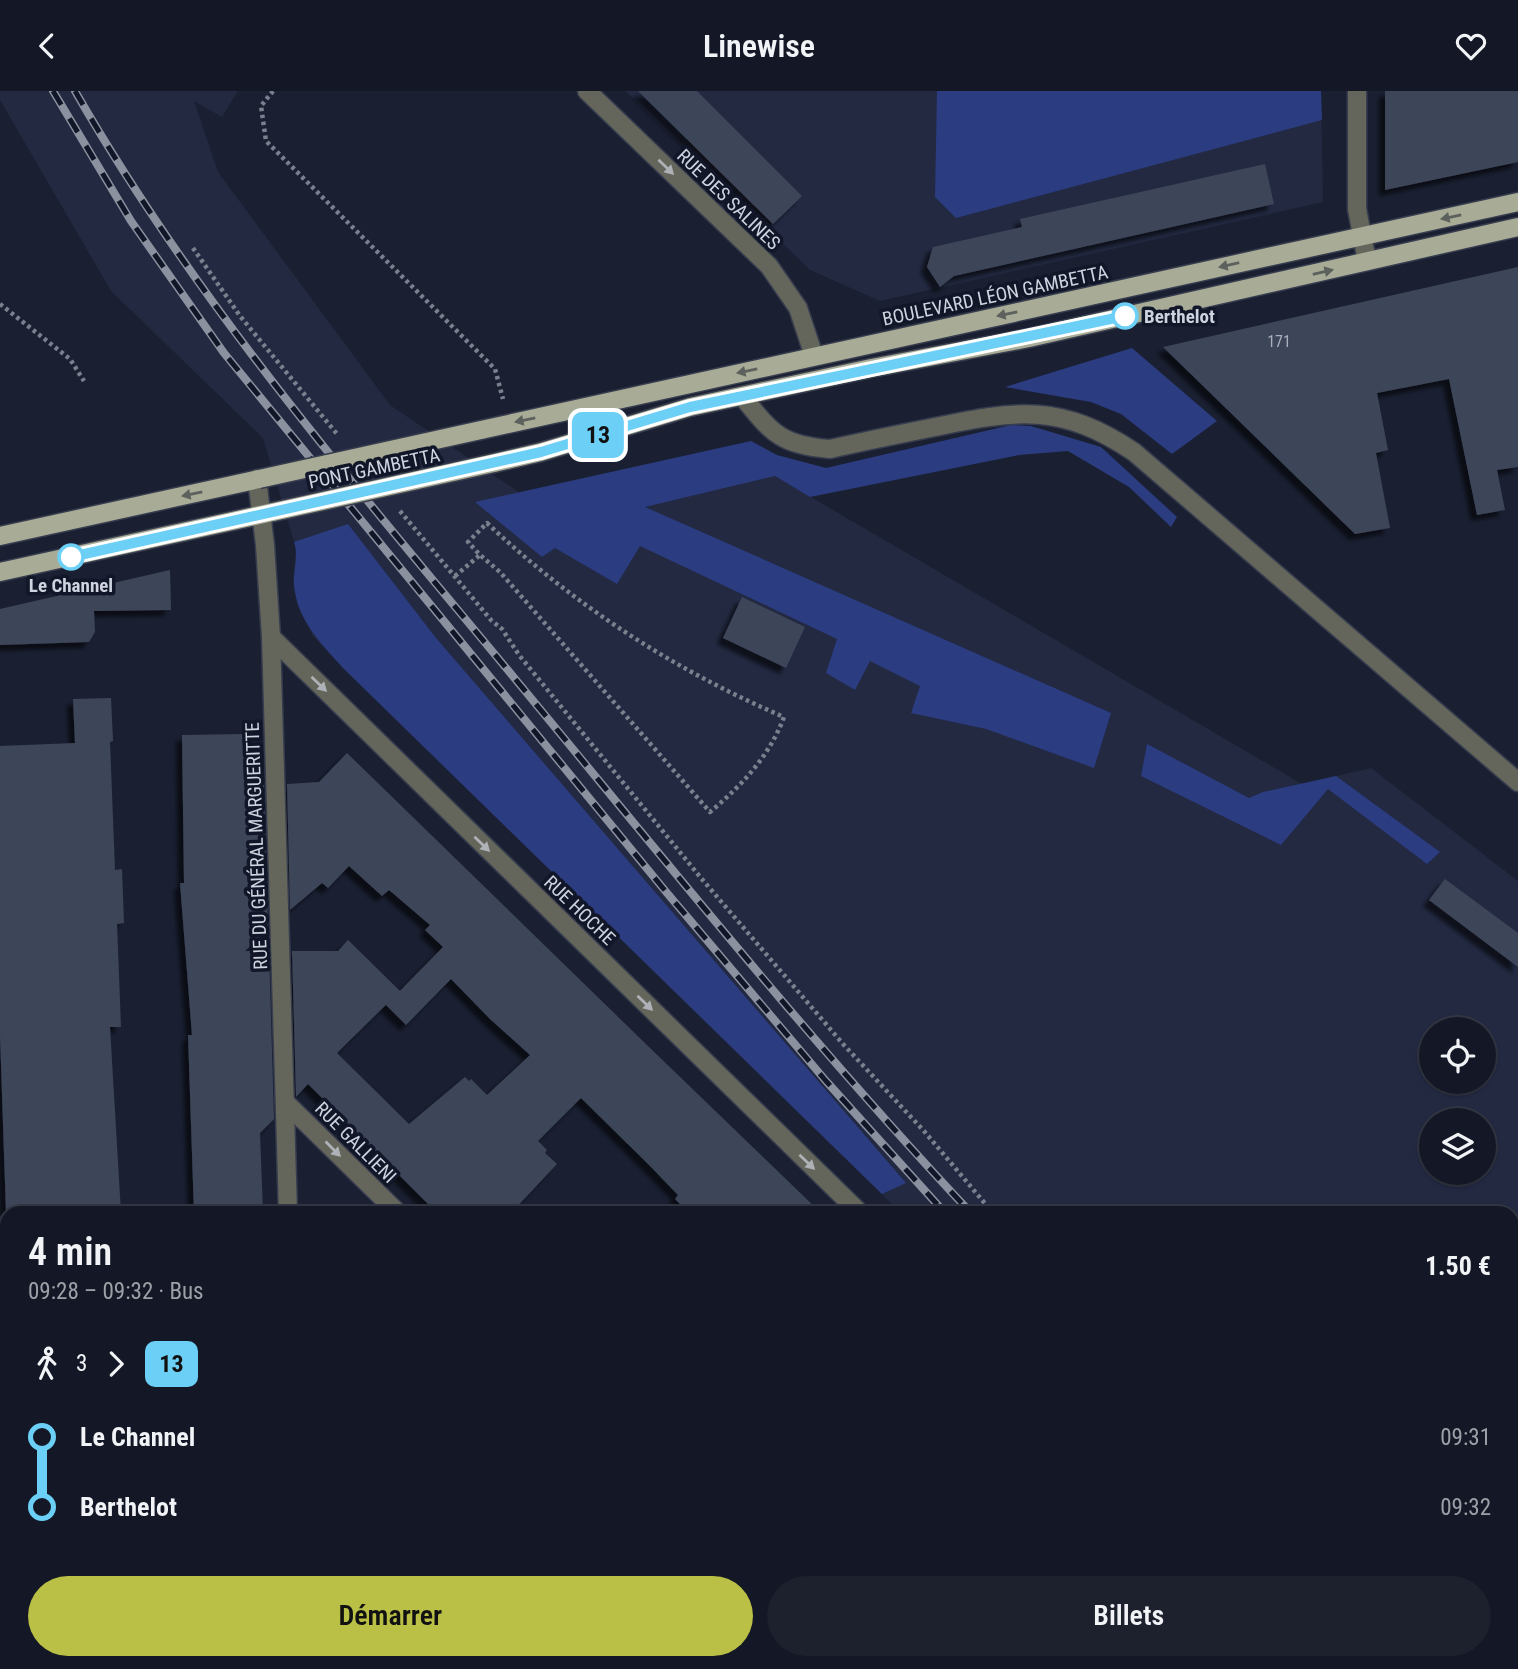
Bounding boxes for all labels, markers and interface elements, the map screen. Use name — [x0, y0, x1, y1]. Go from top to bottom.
icon: back — [28, 27, 66, 65]
text: Linewise — [703, 27, 815, 65]
icon: heart — [1452, 27, 1490, 65]
street label: RUE DES SALINES — [672, 144, 785, 255]
one-way arrow — [657, 158, 674, 174]
one-way arrow — [1440, 211, 1462, 222]
street label: BOULEVARD LÉON GAMBETTA — [880, 260, 1110, 331]
one-way arrow — [1218, 260, 1240, 271]
one-way arrow — [1312, 266, 1334, 277]
marker: Berthelot — [1112, 303, 1138, 329]
place label: Berthelot — [1144, 305, 1215, 328]
one-way arrow — [996, 309, 1018, 320]
house number: 171 — [1267, 332, 1291, 351]
one-way arrow — [736, 366, 758, 377]
line badge: 13 — [566, 412, 630, 458]
one-way arrow — [514, 414, 536, 425]
text: 13 — [586, 421, 610, 449]
street label: PONT GAMBETTA — [306, 443, 442, 494]
one-way arrow — [181, 488, 203, 499]
marker: Le Channel — [58, 544, 84, 570]
place label: Le Channel — [29, 574, 113, 597]
one-way arrow — [311, 676, 328, 693]
street label: RUE DU GÉNÉRAL MARGUERITTE — [241, 722, 272, 970]
one-way arrow — [473, 835, 490, 851]
street label: RUE HOCHE — [539, 871, 620, 950]
one-way arrow — [636, 994, 653, 1011]
map controls — [1419, 1017, 1496, 1185]
button: locate — [1419, 1017, 1496, 1094]
street label: RUE GALLIENI — [310, 1097, 401, 1188]
button: layers — [1419, 1108, 1496, 1185]
one-way arrow — [325, 1141, 342, 1158]
one-way arrow — [799, 1153, 816, 1170]
text: 4 min — [28, 1230, 112, 1274]
text: 1.50 € — [1425, 1251, 1491, 1281]
text: 09:28 – 09:32 · Bus — [28, 1278, 204, 1305]
icon: walk — [28, 1345, 66, 1383]
icon: forward — [97, 1345, 135, 1383]
text: 3 — [76, 1350, 87, 1377]
text: 13 — [159, 1350, 184, 1378]
text: Le Channel — [80, 1422, 195, 1452]
text: 09:31 — [1440, 1424, 1491, 1451]
text: Berthelot — [80, 1492, 177, 1522]
text: 09:32 — [1440, 1494, 1491, 1521]
button: Démarrer — [28, 1576, 753, 1656]
button: Billets — [767, 1576, 1491, 1656]

